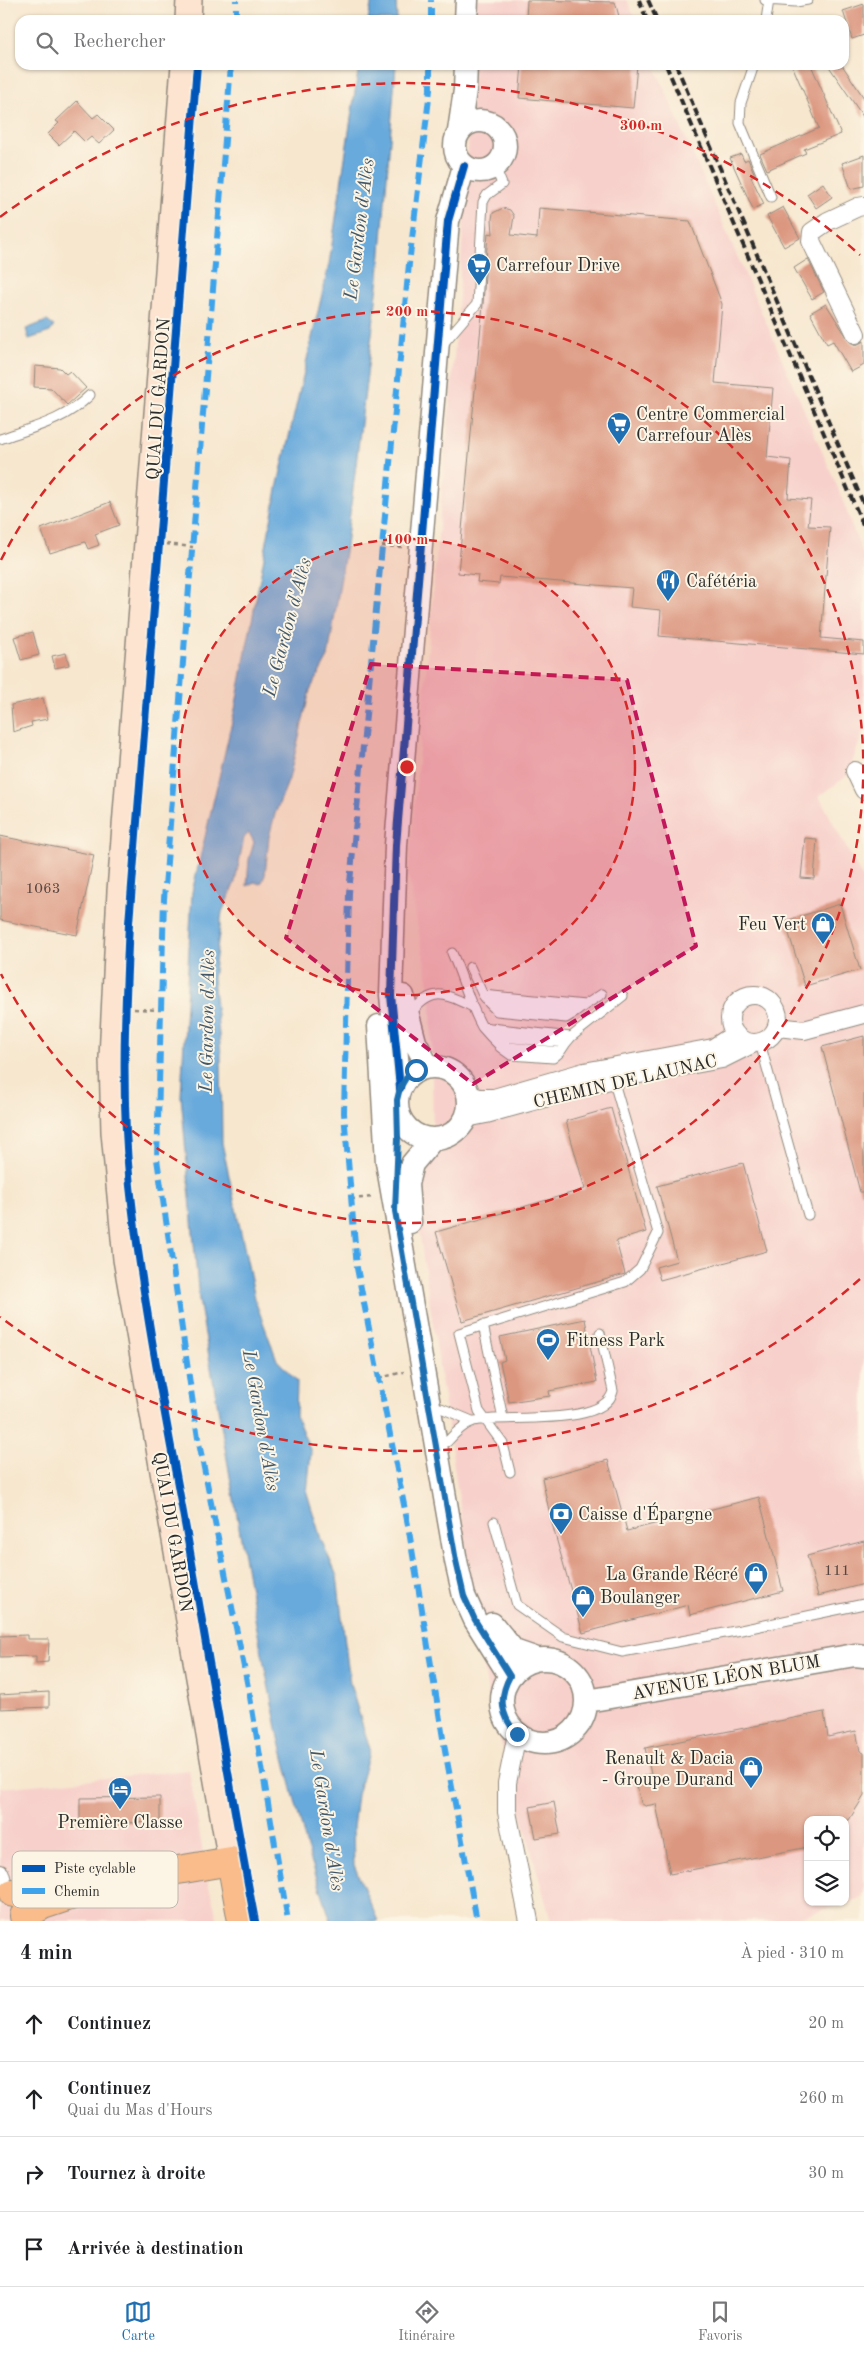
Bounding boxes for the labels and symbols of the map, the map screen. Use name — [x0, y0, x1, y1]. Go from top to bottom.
text: 300 m — [620, 119, 662, 134]
water label: Le Gardon d'Alès — [342, 157, 379, 303]
supermarket icon: Carrefour Drive — [466, 252, 492, 286]
place label: Carrefour Drive — [496, 257, 620, 275]
text: 200 m — [386, 305, 428, 320]
street label: QUAI DU GARDON — [144, 317, 174, 481]
place label: Centre Commercial Carrefour Alès — [636, 406, 785, 445]
supermarket icon: Centre Commercial Carrefour Alès — [606, 411, 632, 445]
text: 100 m — [386, 533, 428, 548]
water label: Le Gardon d'Alès — [260, 556, 316, 700]
restaurant icon: Cafétéria — [655, 568, 681, 602]
place label: Cafétéria — [686, 573, 757, 591]
centre of rings — [398, 758, 416, 776]
house number: 1063 — [26, 882, 60, 897]
shop icon: Feu Vert — [810, 911, 836, 945]
place label: Feu Vert — [738, 916, 806, 934]
water label: Le Gardon d'Alès — [198, 949, 219, 1094]
street label: CHEMIN DE LAUNAC — [532, 1052, 719, 1112]
route start — [405, 1059, 428, 1082]
sports icon: Fitness Park — [535, 1327, 561, 1361]
place label: Fitness Park — [566, 1332, 665, 1350]
water label: Le Gardon d'Alès — [238, 1347, 281, 1493]
street label: QUAI DU GARDON — [149, 1451, 195, 1614]
bank icon: Caisse d'Épargne — [548, 1501, 574, 1535]
place label: Caisse d'Épargne — [578, 1502, 712, 1524]
shop icon: La Grande Récré — [743, 1561, 769, 1595]
house number: 111 — [824, 1564, 850, 1579]
place label: La Grande Récré — [606, 1566, 738, 1584]
shop icon: Boulanger — [570, 1584, 596, 1618]
place label: Boulanger — [600, 1589, 680, 1607]
street label: AVENUE LÉON BLUM — [630, 1649, 822, 1703]
route end — [506, 1723, 529, 1746]
water label: Le Gardon d'Alès — [305, 1747, 346, 1893]
place label: Renault & Dacia - Groupe Durand — [602, 1750, 734, 1789]
shop icon: Renault & Dacia - Groupe Durand — [738, 1755, 764, 1789]
hotel icon: Première Classe — [107, 1776, 133, 1810]
place label: Première Classe — [57, 1814, 183, 1832]
legend — [12, 1851, 178, 1908]
text: Piste cyclable — [54, 1862, 136, 1876]
text: Chemin — [54, 1885, 100, 1899]

